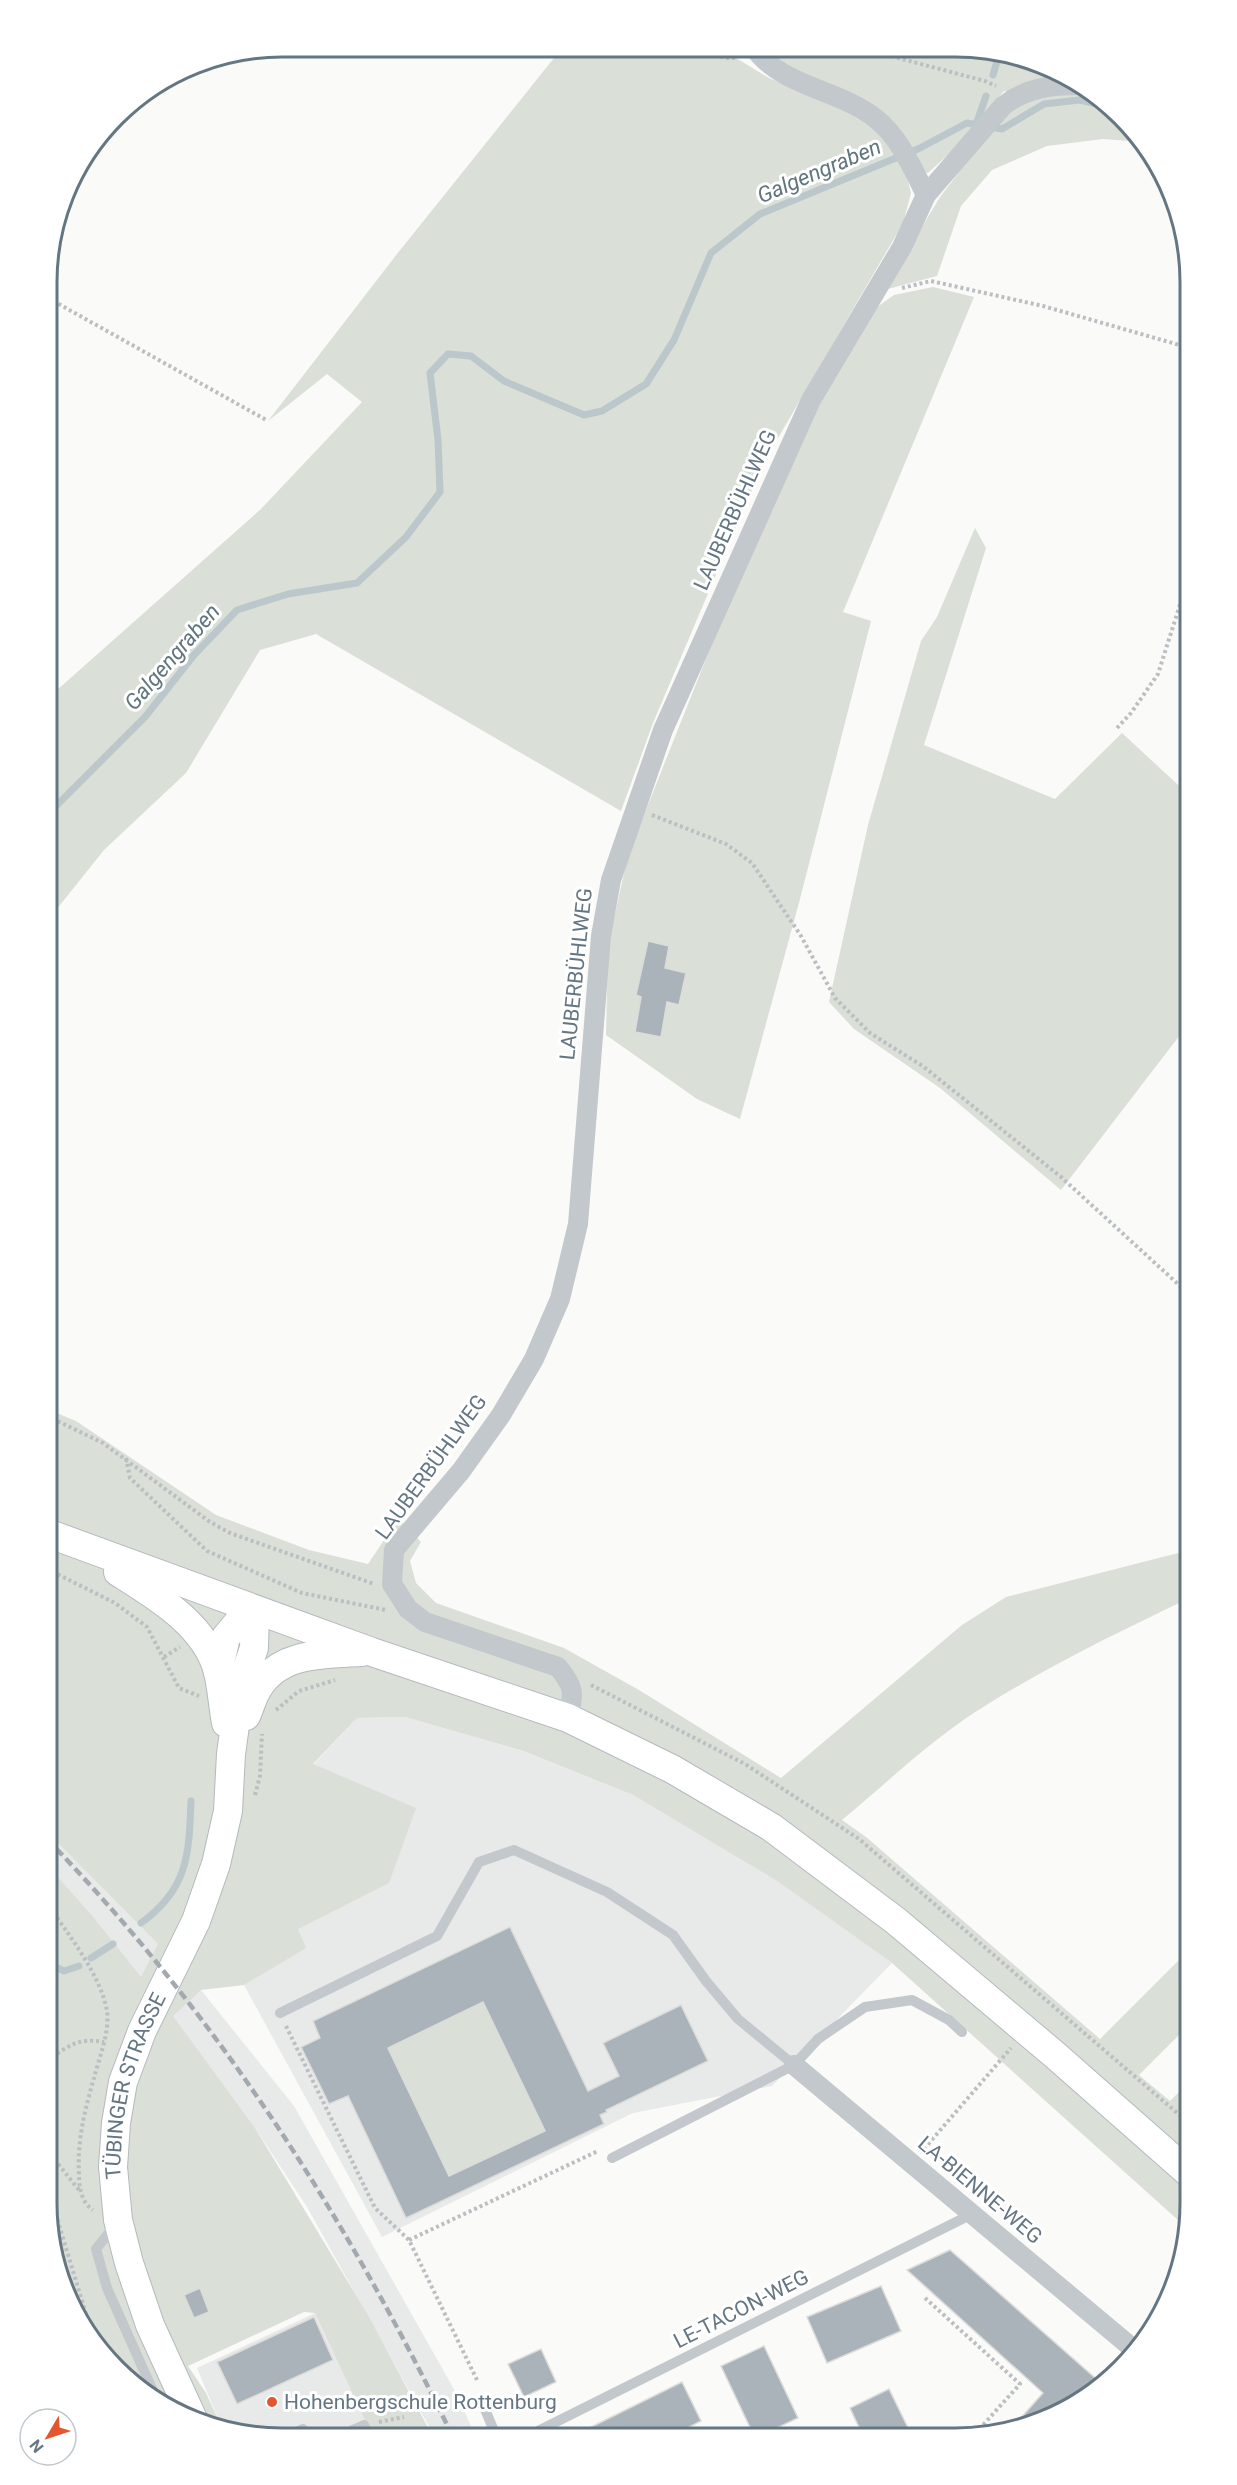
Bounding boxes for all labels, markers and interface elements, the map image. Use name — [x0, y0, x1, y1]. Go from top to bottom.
water label: Galgengraben — [753, 134, 885, 208]
street label: LAUBERBÜHLWEG — [689, 426, 781, 594]
water label: Galgengraben — [119, 599, 225, 715]
street label: LAUBERBÜHLWEG — [555, 887, 597, 1061]
street label: LAUBERBÜHLWEG — [370, 1390, 492, 1544]
street label: TÜBINGER STRASSE — [101, 1989, 171, 2180]
street label: LA-BIENNE-WEG — [913, 2131, 1047, 2249]
street label: LE-TACON-WEG — [670, 2265, 812, 2353]
place label: Hohenbergschule Rottenburg — [284, 2390, 557, 2414]
marker: Hohenbergschule Rottenburg — [265, 2395, 279, 2409]
north arrow — [18, 2407, 78, 2467]
text: N — [26, 2436, 48, 2456]

